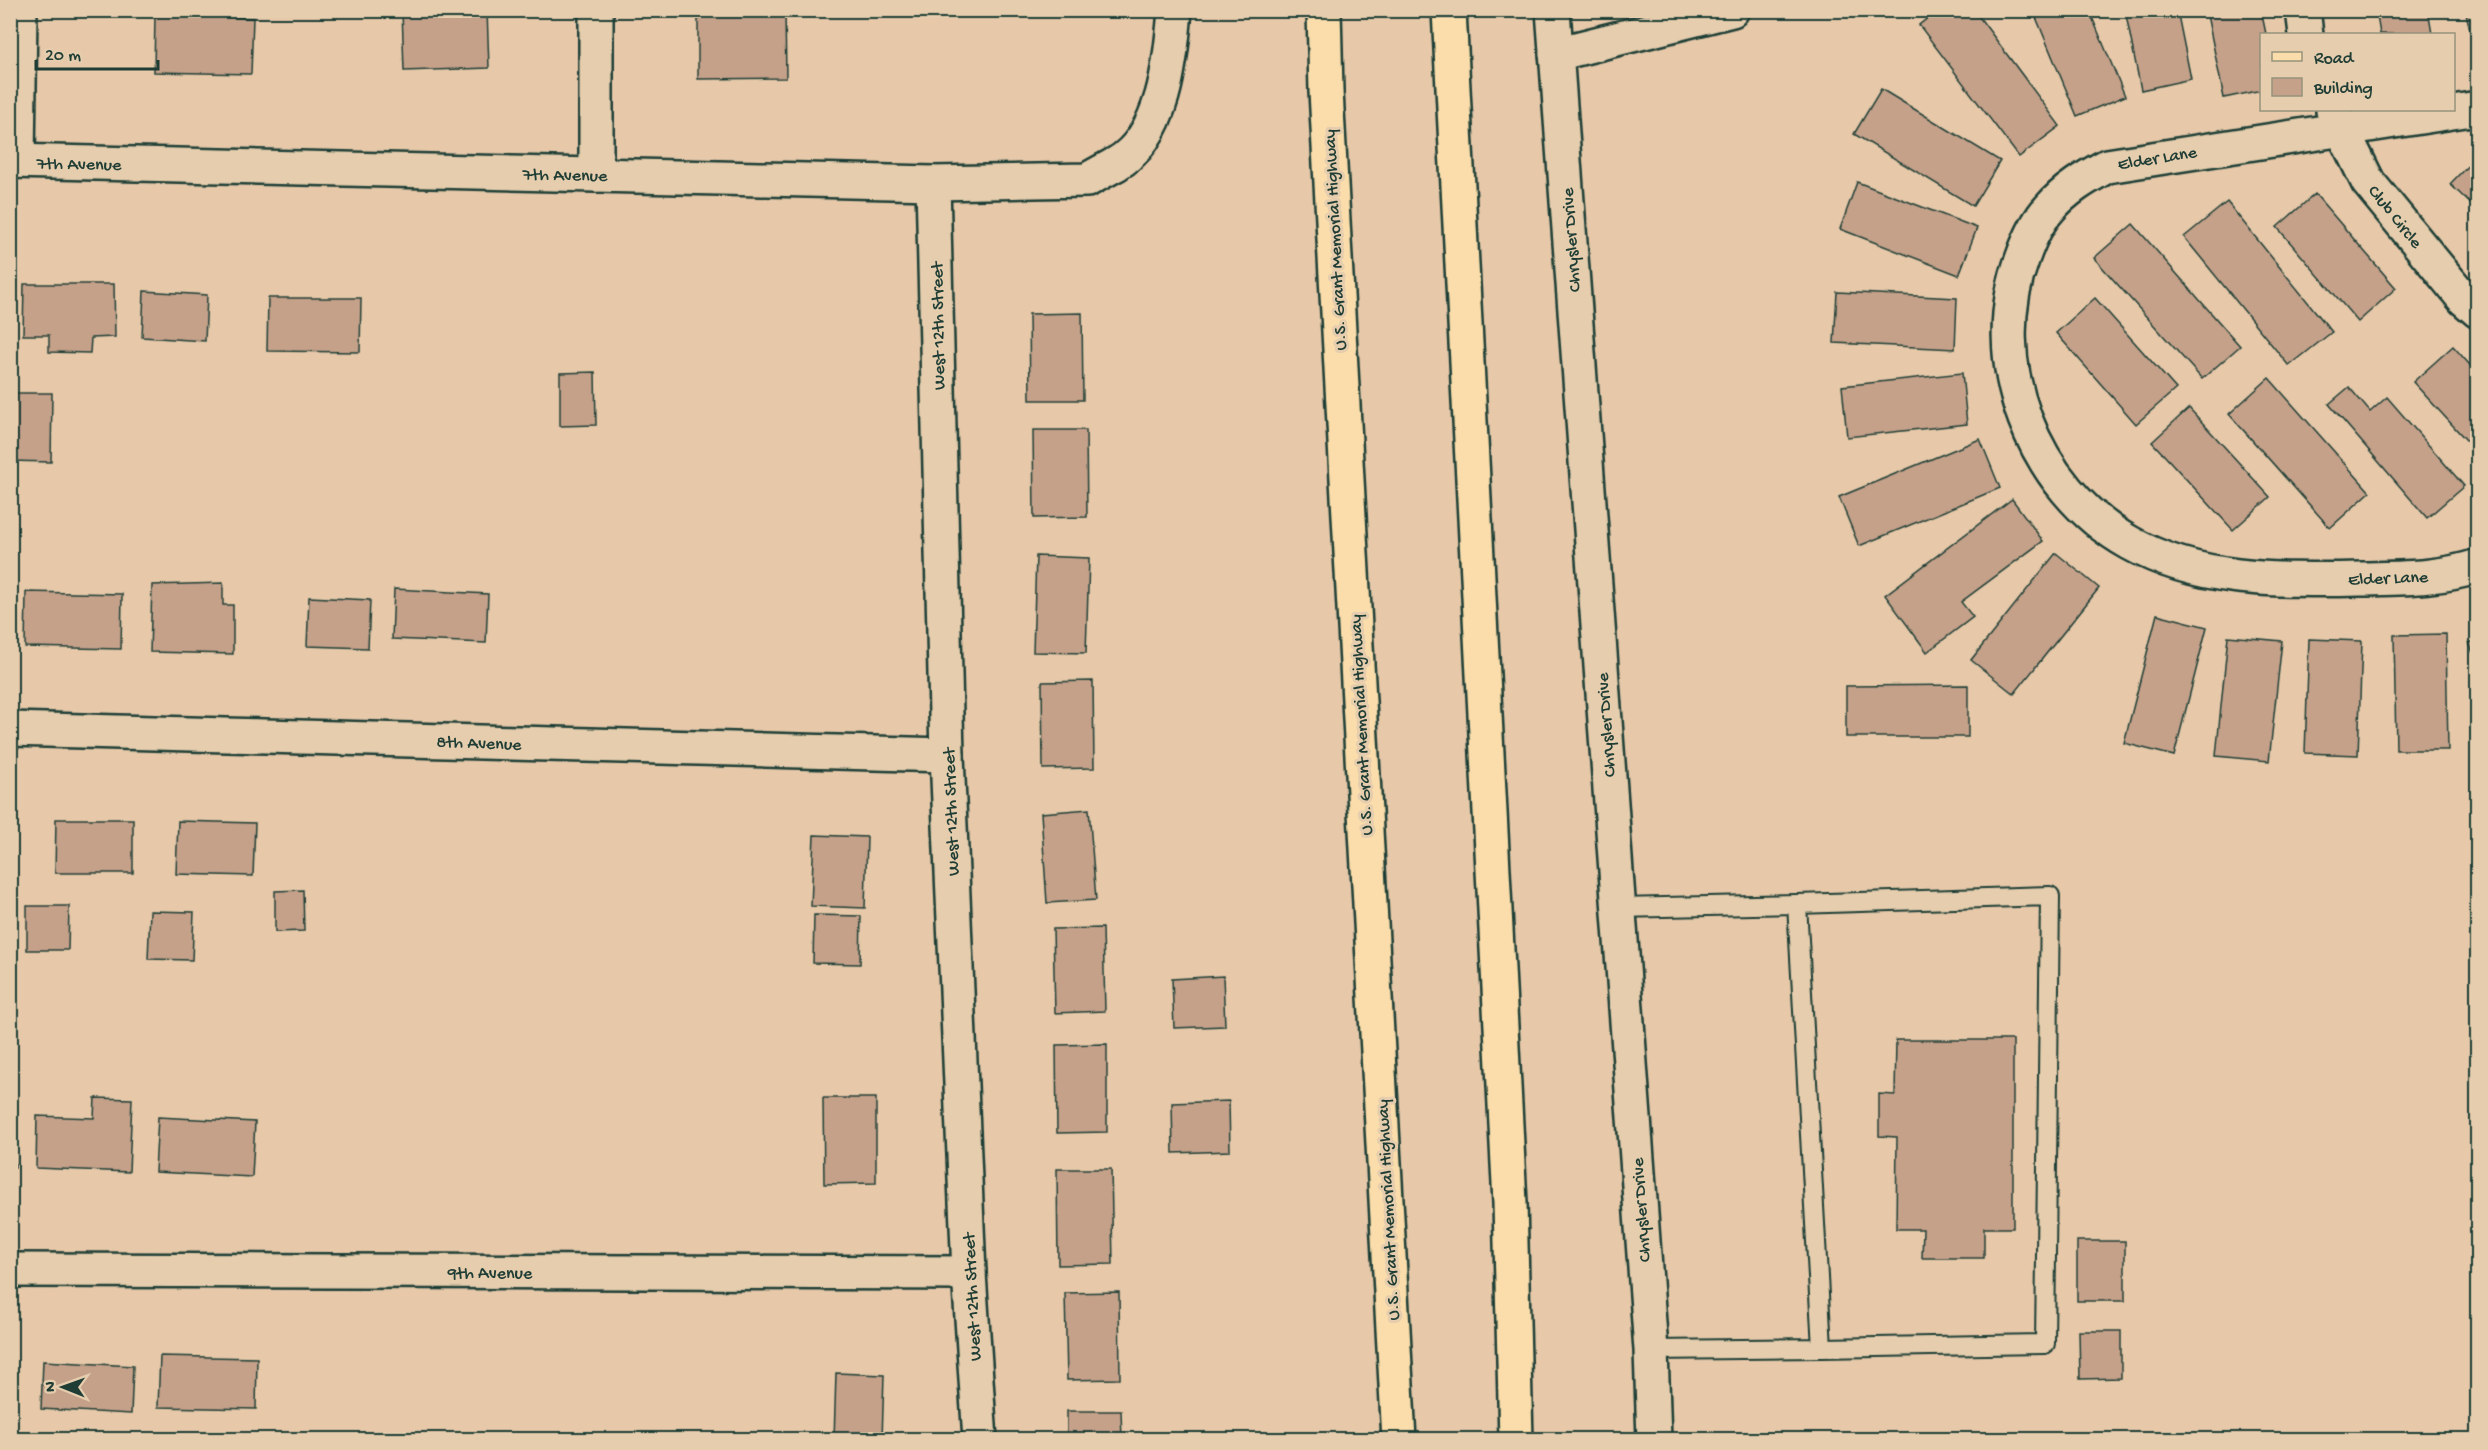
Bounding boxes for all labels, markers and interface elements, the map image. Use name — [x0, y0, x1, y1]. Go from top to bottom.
scale bar — [36, 33, 158, 71]
legend — [2260, 33, 2455, 111]
text: 20 m — [45, 46, 81, 67]
text: Road — [2314, 49, 2355, 70]
text: Building — [2313, 79, 2373, 100]
street label: U.S. Grant Memorial Highway — [1320, 129, 1353, 351]
street label: Elder Lane — [2116, 143, 2199, 176]
street label: 7th Avenue — [35, 154, 122, 177]
street label: 7th Avenue — [521, 165, 608, 188]
street label: Club Circle — [2362, 182, 2426, 254]
street label: Chrysler Drive — [1558, 186, 1587, 293]
street label: West 12th Street — [928, 260, 951, 390]
street label: Elder Lane — [2348, 568, 2429, 591]
street label: U.S. Grant Memorial Highway — [1346, 614, 1379, 836]
street label: Chrysler Drive — [1593, 671, 1622, 778]
street label: 8th Avenue — [436, 733, 523, 757]
street label: West 12th Street — [940, 746, 965, 876]
street label: U.S. Grant Memorial Highway — [1373, 1099, 1406, 1321]
street label: Chrysler Drive — [1628, 1156, 1657, 1263]
street label: West 12th Street — [960, 1231, 987, 1361]
street label: 9th Avenue — [447, 1264, 533, 1285]
north arrow — [33, 1357, 93, 1417]
text: N — [42, 1381, 61, 1392]

